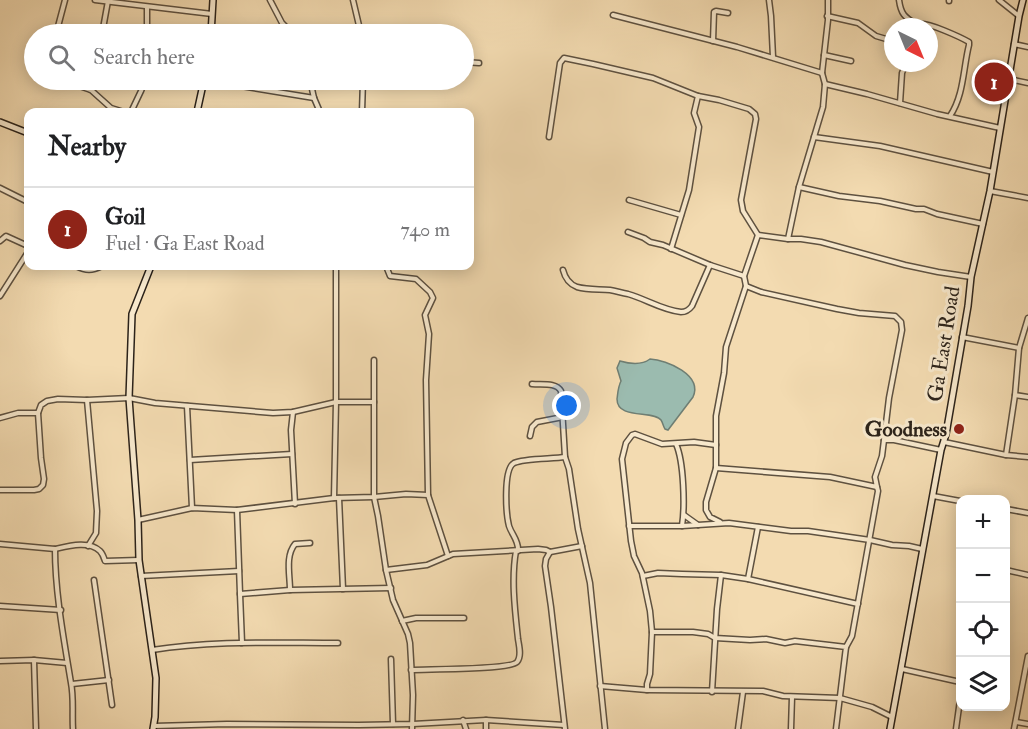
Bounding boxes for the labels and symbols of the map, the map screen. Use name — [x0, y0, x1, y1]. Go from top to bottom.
north arrow — [884, 18, 938, 72]
pin: 1 — [974, 60, 1014, 104]
street label: Ga East Road — [922, 284, 967, 404]
your location — [552, 391, 581, 420]
place label: Goodness — [865, 416, 947, 443]
marker: Goodness — [952, 422, 966, 436]

